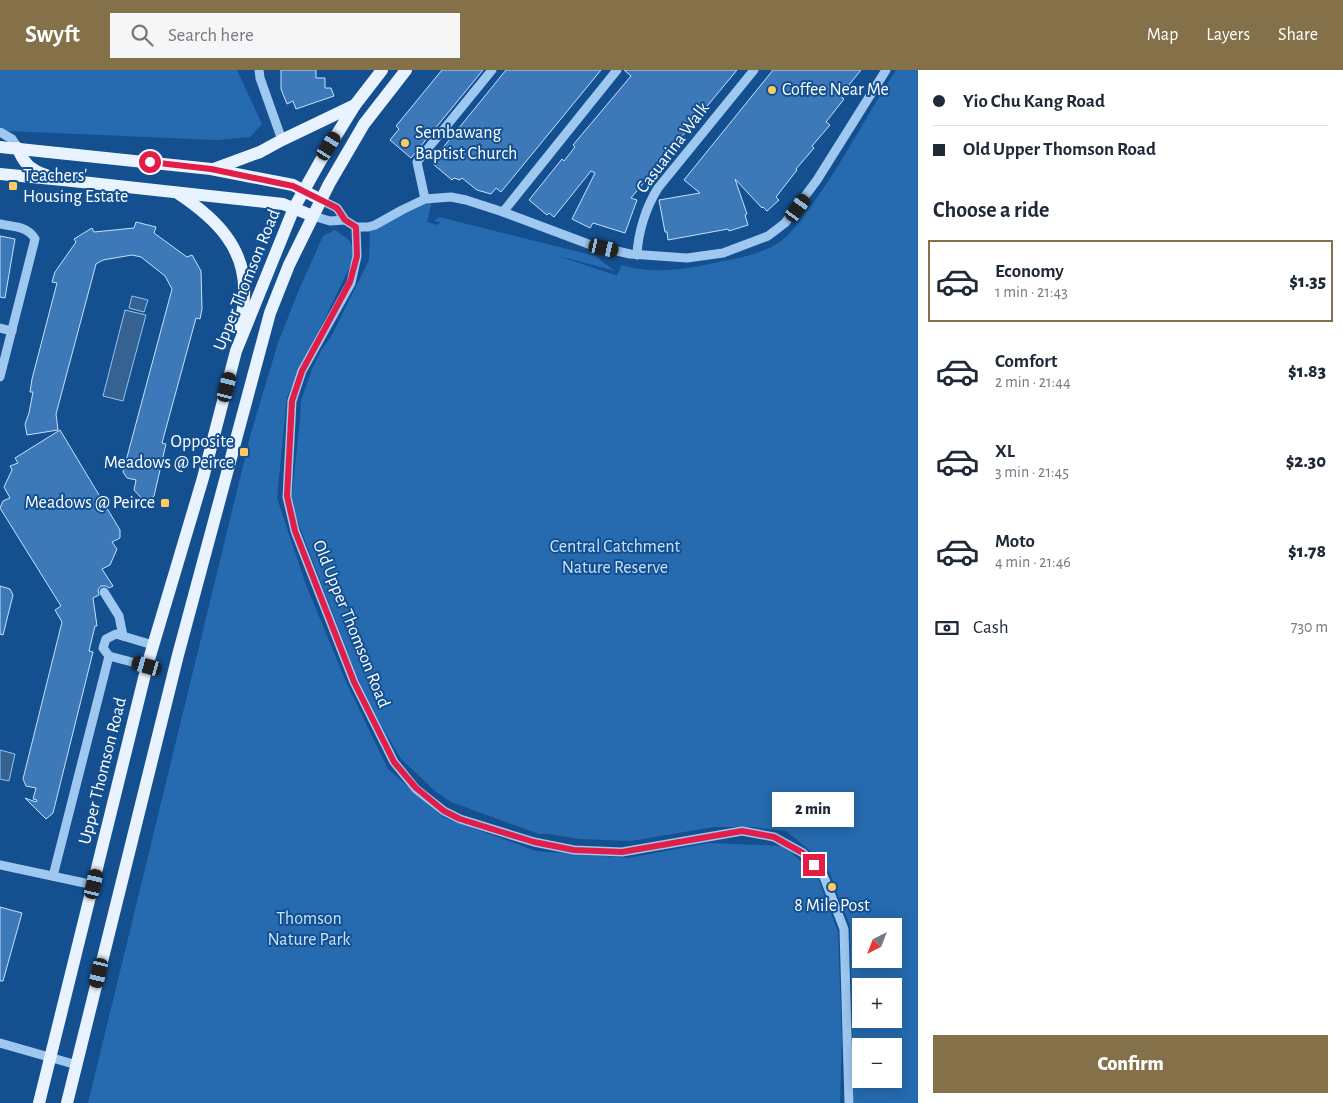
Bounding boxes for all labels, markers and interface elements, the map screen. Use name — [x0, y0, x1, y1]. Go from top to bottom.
search box — [110, 13, 460, 58]
icon: search — [128, 21, 156, 49]
text: Swyft — [25, 23, 80, 47]
text: Search here — [168, 26, 254, 45]
text: Map — [1147, 26, 1178, 44]
text: Layers — [1206, 26, 1250, 44]
text: Share — [1278, 26, 1318, 44]
place label: Coffee Near Me — [782, 81, 889, 99]
marker: Coffee Near Me — [766, 84, 778, 96]
text: Yio Chu Kang Road — [963, 92, 1105, 111]
street label: Casuarina Walk — [633, 99, 713, 197]
place label: Sembawang Baptist Church — [415, 124, 517, 163]
car — [314, 129, 343, 163]
marker: Sembawang Baptist Church — [399, 137, 411, 149]
text: Old Upper Thomson Road — [963, 140, 1156, 159]
route start — [139, 151, 161, 173]
place label: Teachers' Housing Estate — [23, 167, 128, 206]
marker: Teachers' Housing Estate — [7, 180, 19, 192]
car — [783, 191, 812, 225]
text: Choose a ride — [933, 199, 1049, 221]
street label: Upper Thomson Road — [210, 207, 284, 353]
car — [587, 237, 620, 259]
icon: car — [935, 259, 980, 304]
text: Economy — [995, 262, 1064, 281]
text: $1.35 — [1289, 272, 1326, 291]
text: 1 min · 21:43 — [995, 284, 1068, 300]
icon: car — [935, 349, 980, 394]
text: Comfort — [995, 352, 1057, 371]
text: $1.83 — [1288, 362, 1326, 381]
car — [216, 371, 237, 403]
text: 2 min · 21:44 — [995, 374, 1071, 390]
place label: Opposite Meadows @ Peirce — [104, 433, 234, 472]
icon: car — [935, 439, 980, 484]
text: XL — [995, 442, 1015, 461]
marker: Opposite Meadows @ Peirce — [238, 446, 250, 458]
text: $2.30 — [1286, 452, 1326, 471]
text: 3 min · 21:45 — [995, 464, 1069, 480]
place label: Meadows @ Peirce — [25, 494, 155, 512]
marker: Meadows @ Peirce — [159, 497, 171, 509]
icon: car — [935, 529, 980, 574]
text: Moto — [995, 532, 1035, 551]
street label: Old Upper Thomson Road — [309, 538, 393, 710]
park label: Central Catchment Nature Reserve — [550, 538, 681, 577]
text: $1.78 — [1288, 542, 1326, 561]
text: 4 min · 21:46 — [995, 554, 1071, 570]
icon: cash — [933, 614, 961, 642]
text: Cash — [973, 618, 1009, 637]
text: 730 m — [1291, 619, 1328, 635]
car — [130, 655, 163, 677]
street label: Upper Thomson Road — [76, 696, 130, 846]
callout: 2 min — [773, 792, 855, 828]
text: 2 min — [795, 801, 831, 817]
route end — [803, 854, 825, 876]
car — [83, 868, 104, 900]
marker: 8 Mile Post — [826, 881, 838, 893]
place label: 8 Mile Post — [794, 897, 870, 915]
park label: Thomson Nature Park — [267, 910, 351, 949]
north arrow — [852, 918, 902, 968]
map controls — [852, 918, 902, 1088]
car — [88, 957, 109, 989]
button: + — [852, 978, 902, 1028]
button: Confirm — [933, 1035, 1328, 1093]
button: − — [852, 1038, 902, 1088]

